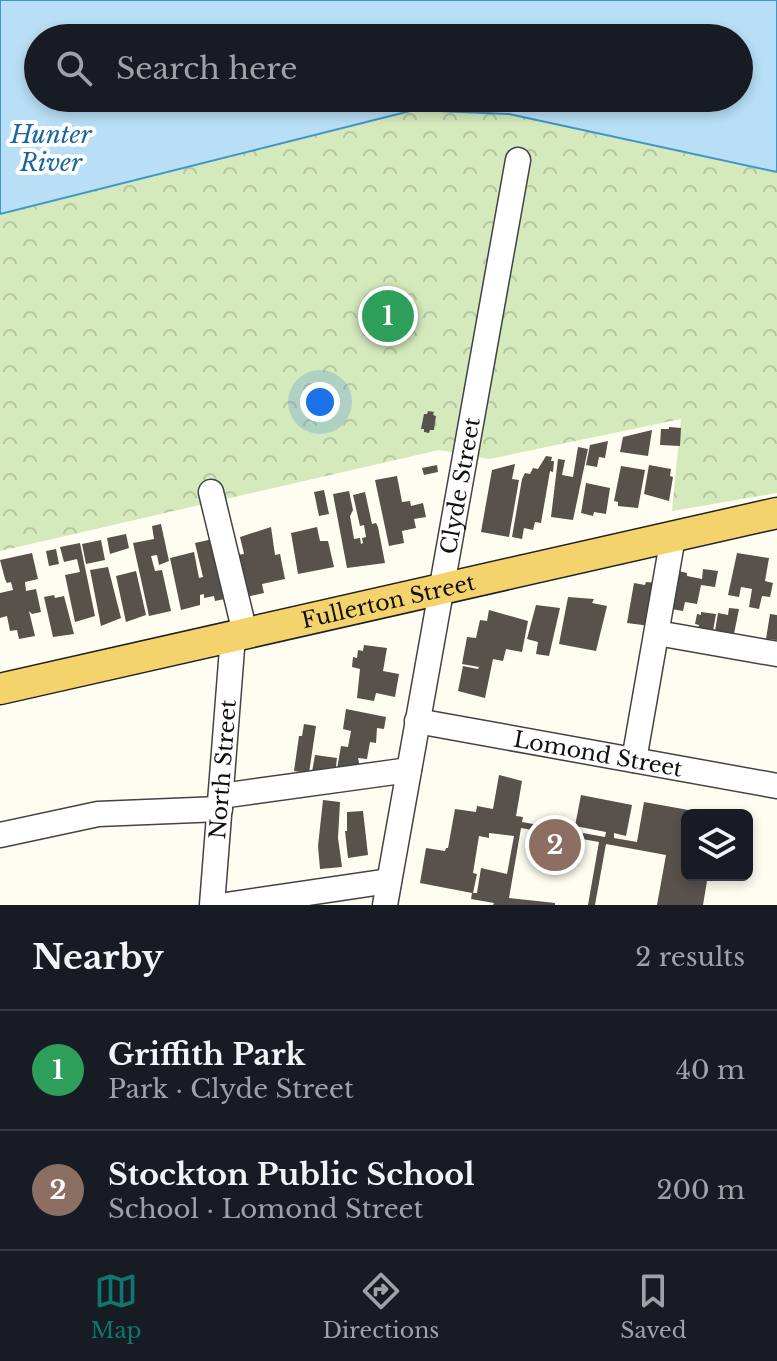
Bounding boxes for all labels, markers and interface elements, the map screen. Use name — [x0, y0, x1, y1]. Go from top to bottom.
search box — [24, 24, 753, 112]
icon: search — [52, 46, 96, 90]
text: Search here — [116, 50, 297, 87]
water label: Hunter River — [9, 120, 93, 177]
pin: 1 — [362, 286, 414, 346]
your location — [300, 382, 340, 422]
street label: Clyde Street — [435, 415, 486, 556]
street label: Fullerton Street — [299, 569, 478, 634]
street label: North Street — [204, 698, 242, 840]
street label: Lomond Street — [511, 726, 685, 783]
map controls — [681, 809, 753, 881]
button: layers — [681, 809, 753, 881]
pin: 2 — [529, 815, 581, 875]
text: Nearby — [32, 936, 164, 978]
text: 2 results — [635, 941, 745, 973]
text: Griffith Park — [108, 1036, 306, 1073]
text: 1 — [52, 1054, 64, 1086]
text: 40 m — [676, 1054, 745, 1086]
text: Park · Clyde Street — [108, 1073, 354, 1105]
text: Stockton Public School — [108, 1156, 475, 1193]
text: 2 — [50, 1174, 66, 1206]
text: 200 m — [656, 1174, 745, 1206]
text: School · Lomond Street — [108, 1193, 423, 1225]
tab: Map — [90, 1269, 142, 1344]
tab: Directions — [322, 1269, 439, 1344]
tab: Saved — [620, 1269, 687, 1344]

